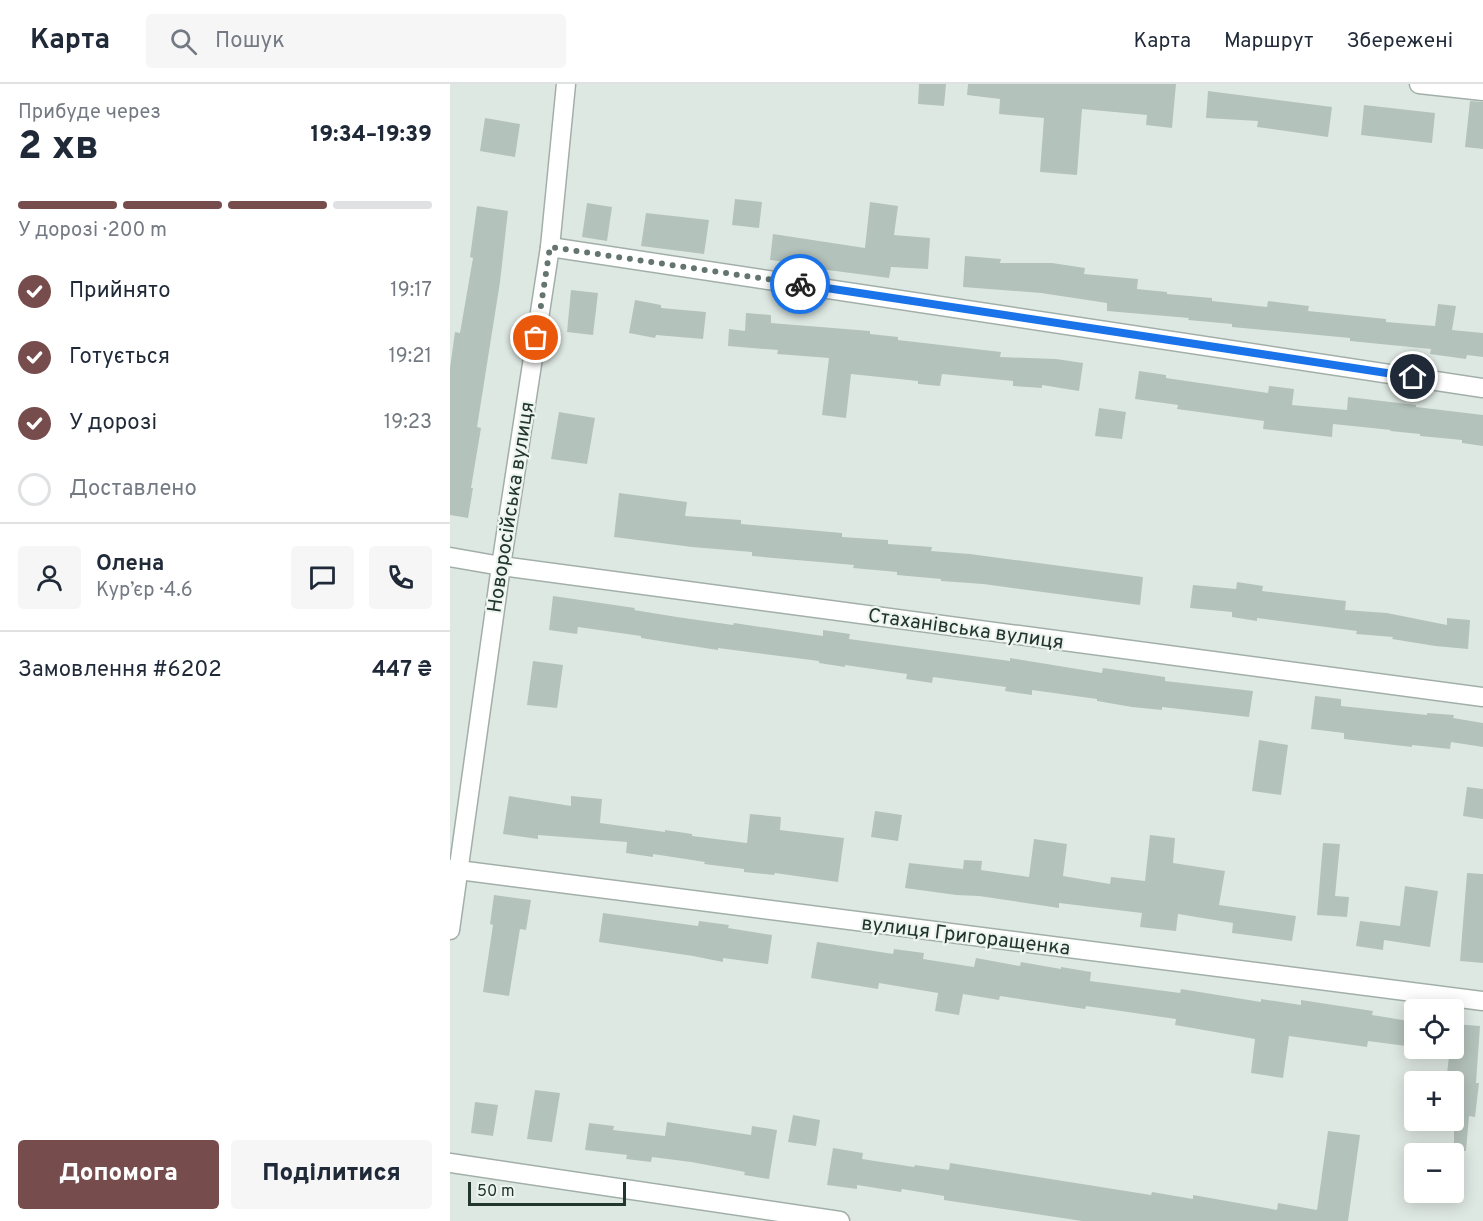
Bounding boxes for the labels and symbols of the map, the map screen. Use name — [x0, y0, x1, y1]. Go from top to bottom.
courier — [770, 254, 830, 314]
pin — [510, 312, 561, 363]
pin — [1387, 351, 1438, 402]
street label: Новоросійська вулиця — [482, 400, 542, 615]
street label: Стаханівська вулиця — [866, 603, 1065, 657]
street label: вулиця Григоращенка — [860, 911, 1072, 963]
scale bar — [468, 1179, 626, 1206]

